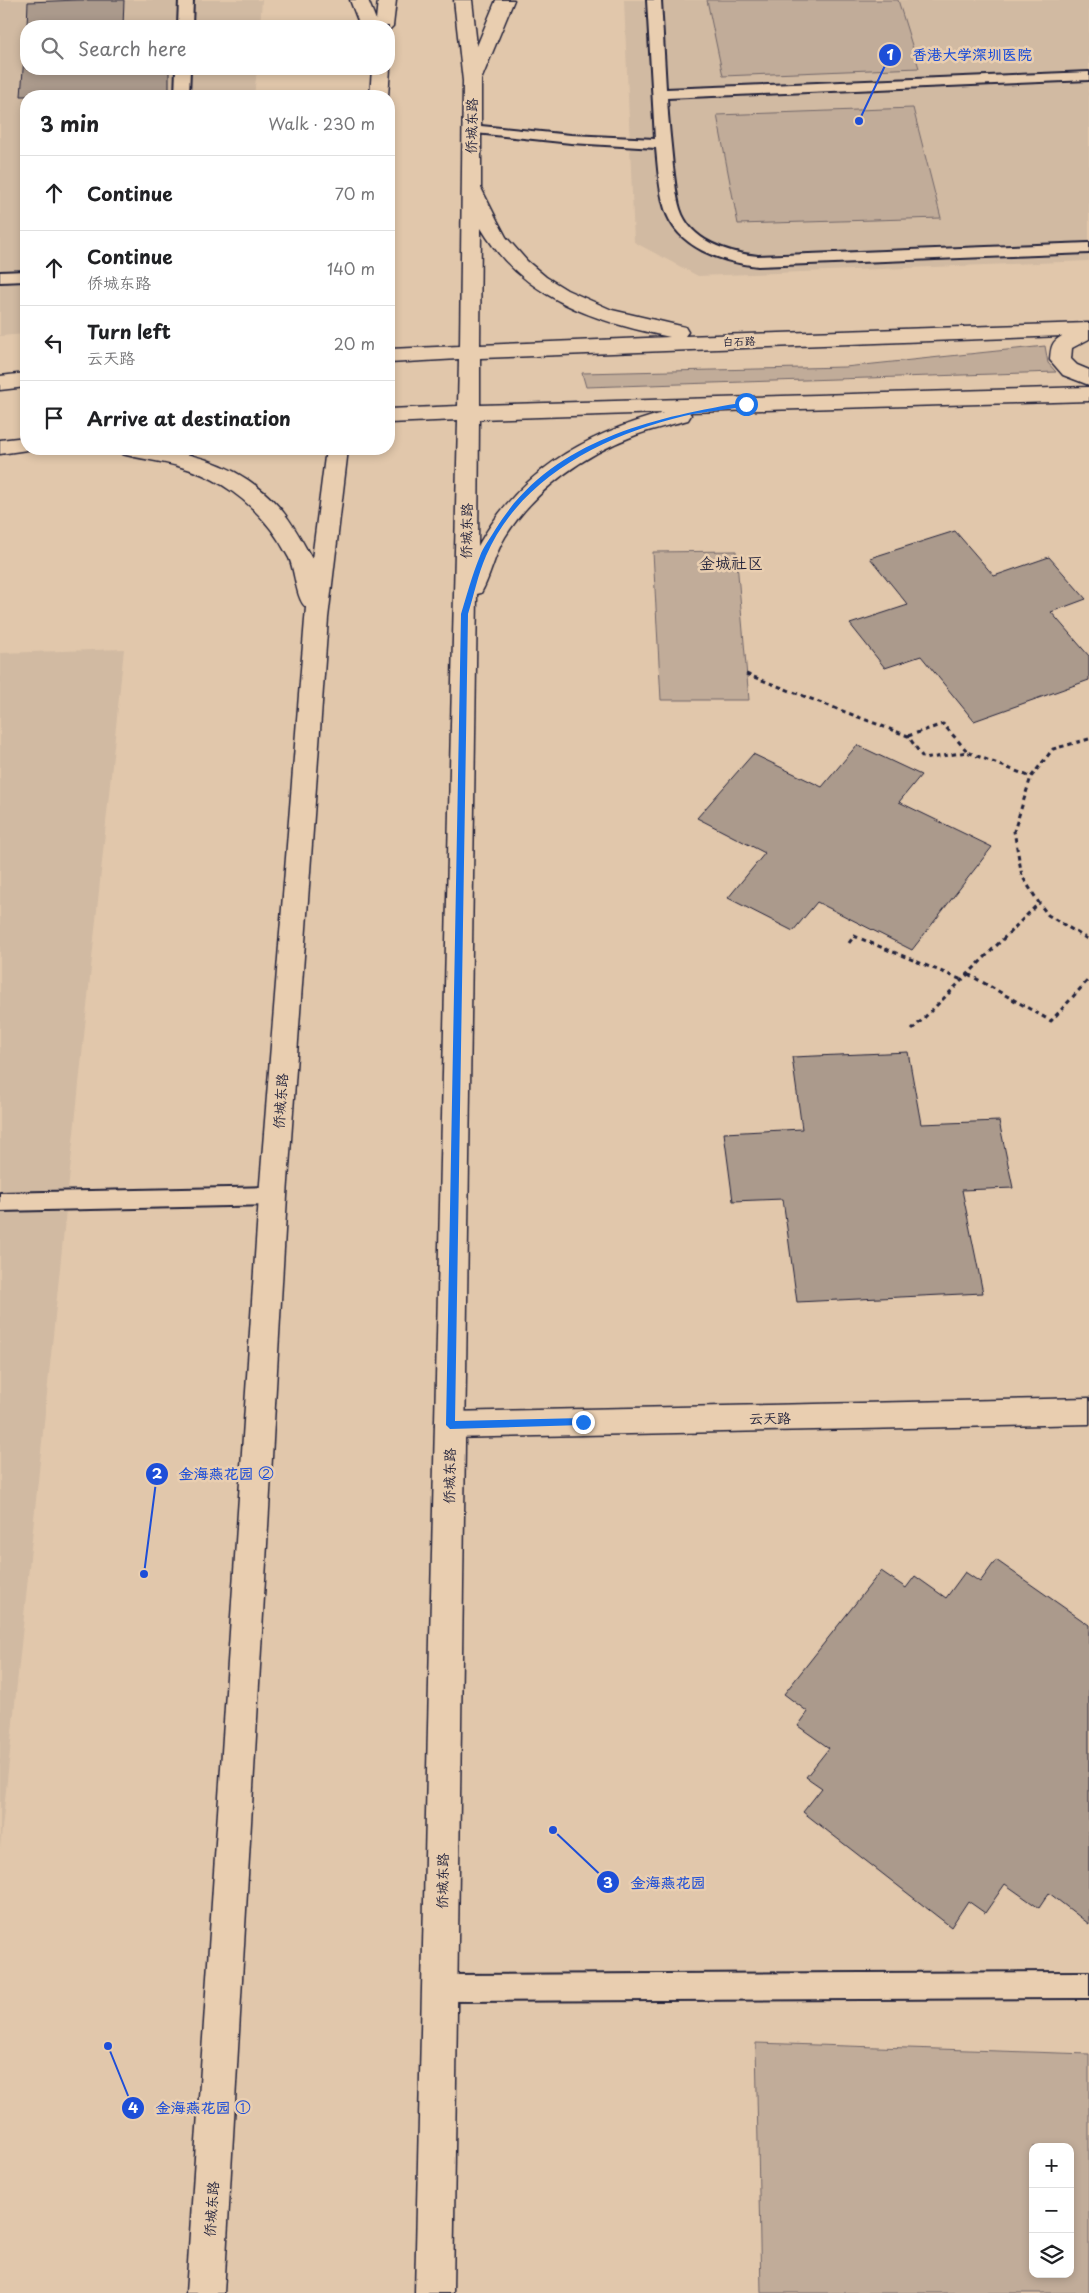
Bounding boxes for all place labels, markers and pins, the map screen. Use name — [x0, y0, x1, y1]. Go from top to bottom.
callout: 香港大学深圳医院 — [877, 40, 1042, 70]
callout: 金海燕花园 ② — [144, 1459, 284, 1489]
callout: 金海燕花园 — [596, 1867, 716, 1897]
callout: 金海燕花园 ① — [121, 2093, 261, 2123]

